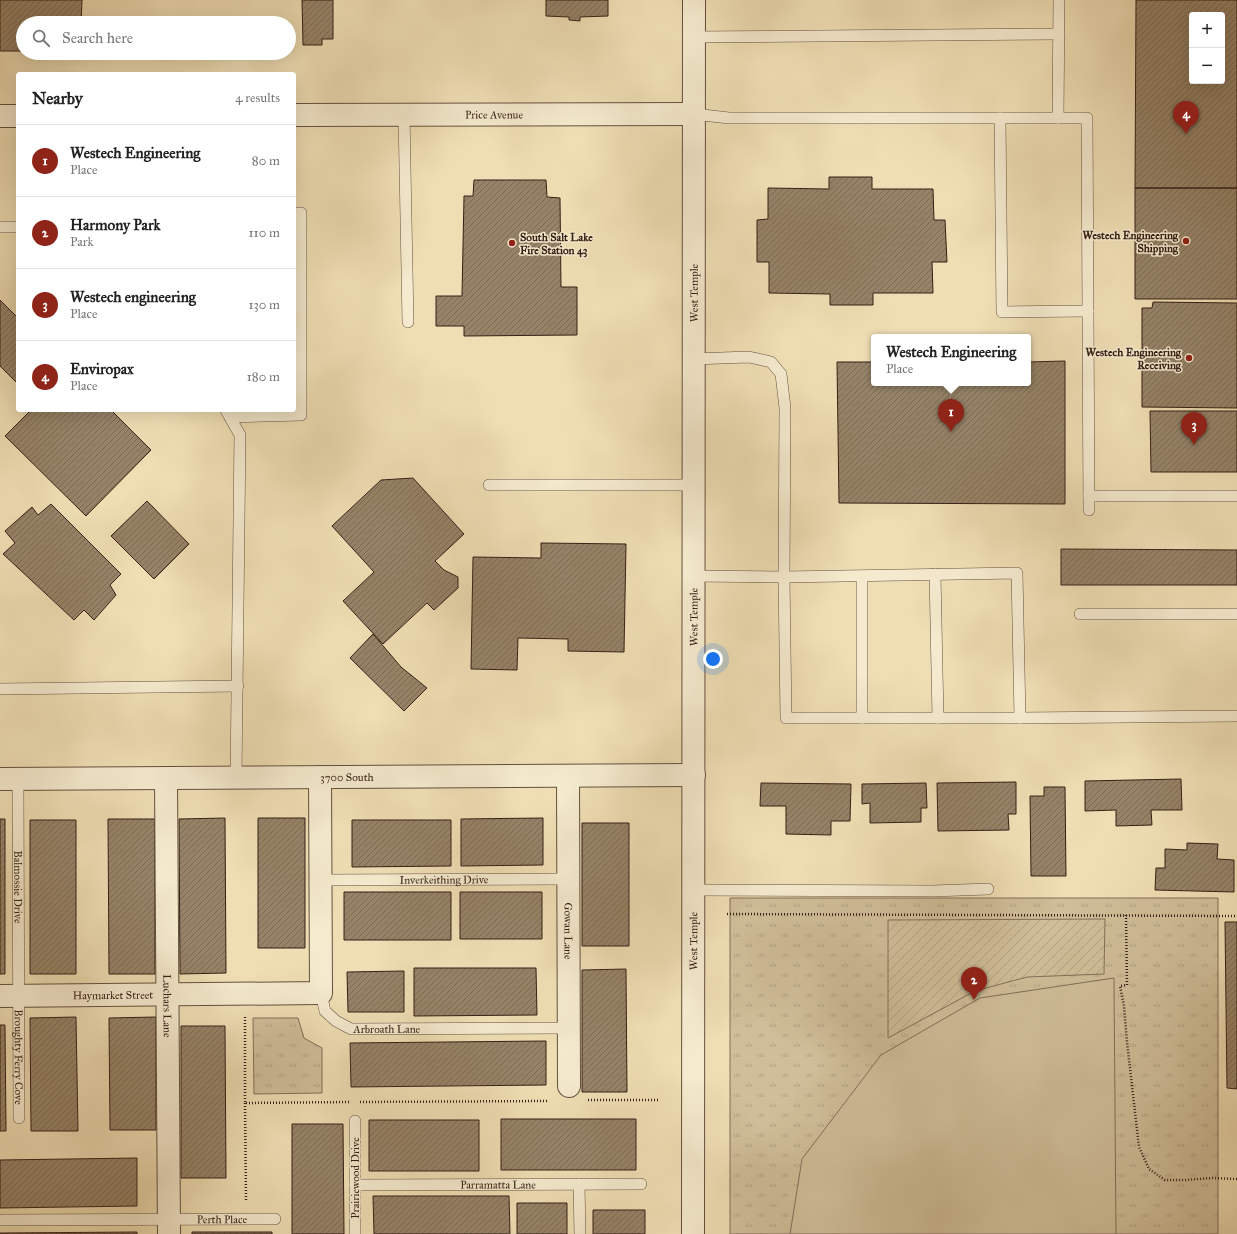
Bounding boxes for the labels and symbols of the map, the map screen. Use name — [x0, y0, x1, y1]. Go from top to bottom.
pin: 4 — [1173, 101, 1199, 134]
street label: Price Avenue — [465, 108, 523, 121]
place label: Westech Engineering Shipping — [1082, 229, 1179, 256]
place label: South Salt Lake Fire Station 43 — [520, 231, 593, 258]
marker: Westech Engineering Shipping — [1181, 236, 1191, 246]
marker: South Salt Lake Fire Station 43 — [507, 238, 517, 248]
street label: West Temple — [687, 263, 700, 322]
place label: Westech Engineering Receiving — [1085, 346, 1182, 372]
marker: Westech Engineering Receiving — [1184, 353, 1194, 363]
pin: 1 — [938, 399, 964, 432]
pin: 3 — [1181, 412, 1207, 445]
street label: West Temple — [687, 587, 700, 646]
your location — [703, 649, 723, 669]
street label: 3700 South — [320, 770, 374, 784]
street label: Balmossie Drive — [12, 850, 25, 924]
street label: Inverkeithing Drive — [400, 873, 489, 886]
street label: Gowan Lane — [562, 902, 575, 960]
street label: West Temple — [687, 911, 700, 970]
pin: 2 — [961, 967, 987, 1000]
street label: Luchars Lane — [161, 974, 174, 1038]
street label: Haymarket Street — [73, 988, 153, 1002]
street label: Broughty Ferry Cove — [12, 1009, 25, 1105]
street label: Arbroath Lane — [352, 1022, 421, 1035]
street label: Prairiewood Drive — [349, 1137, 362, 1219]
street label: Parramatta Lane — [460, 1178, 536, 1191]
street label: Perth Place — [197, 1213, 248, 1226]

